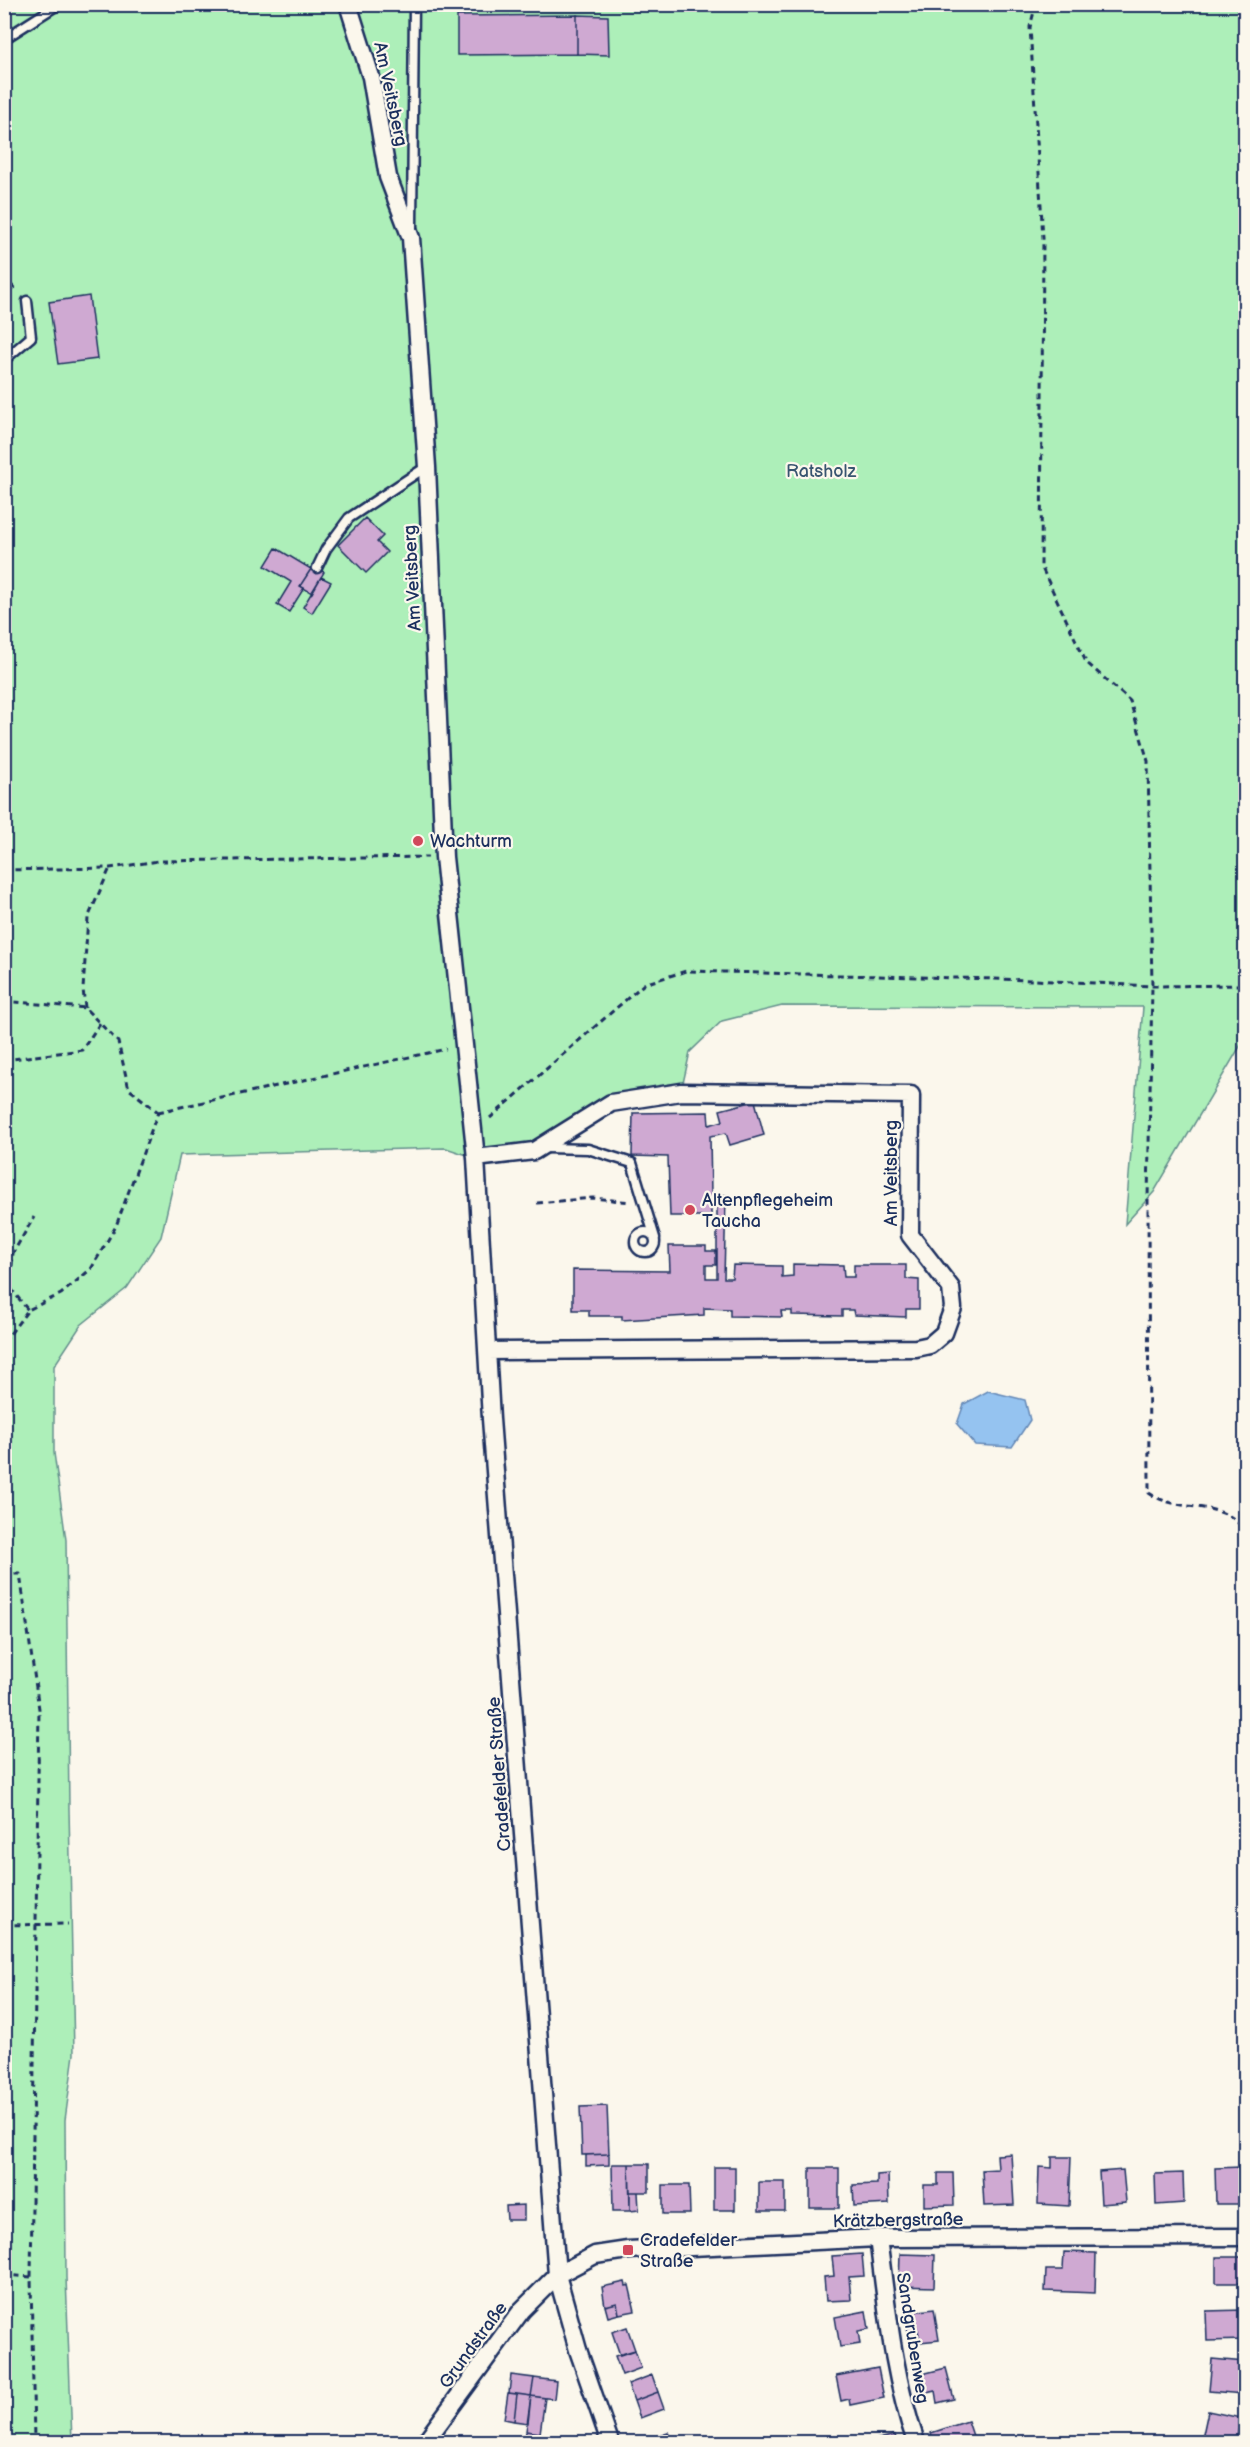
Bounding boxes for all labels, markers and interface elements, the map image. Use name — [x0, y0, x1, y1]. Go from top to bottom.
street label: Am Veitsberg — [369, 40, 412, 148]
park label: Ratsholz — [786, 461, 856, 482]
street label: Am Veitsberg — [399, 524, 426, 632]
place label: Wachturm — [430, 831, 512, 852]
marker: Wachturm — [411, 834, 425, 848]
street label: Am Veitsberg — [881, 1120, 902, 1226]
place label: Altenpflegeheim Taucha — [702, 1190, 833, 1232]
marker: Altenpflegeheim Taucha — [683, 1203, 697, 1217]
street label: Cradefelder Straße — [484, 1696, 515, 1852]
street label: Krätzbergstraße — [832, 2209, 964, 2232]
place label: Cradefelder Straße — [640, 2230, 738, 2272]
marker: Cradefelder Straße — [621, 2243, 635, 2257]
street label: Sandgrubenweg — [892, 2271, 933, 2405]
street label: Grundstraße — [435, 2298, 512, 2393]

